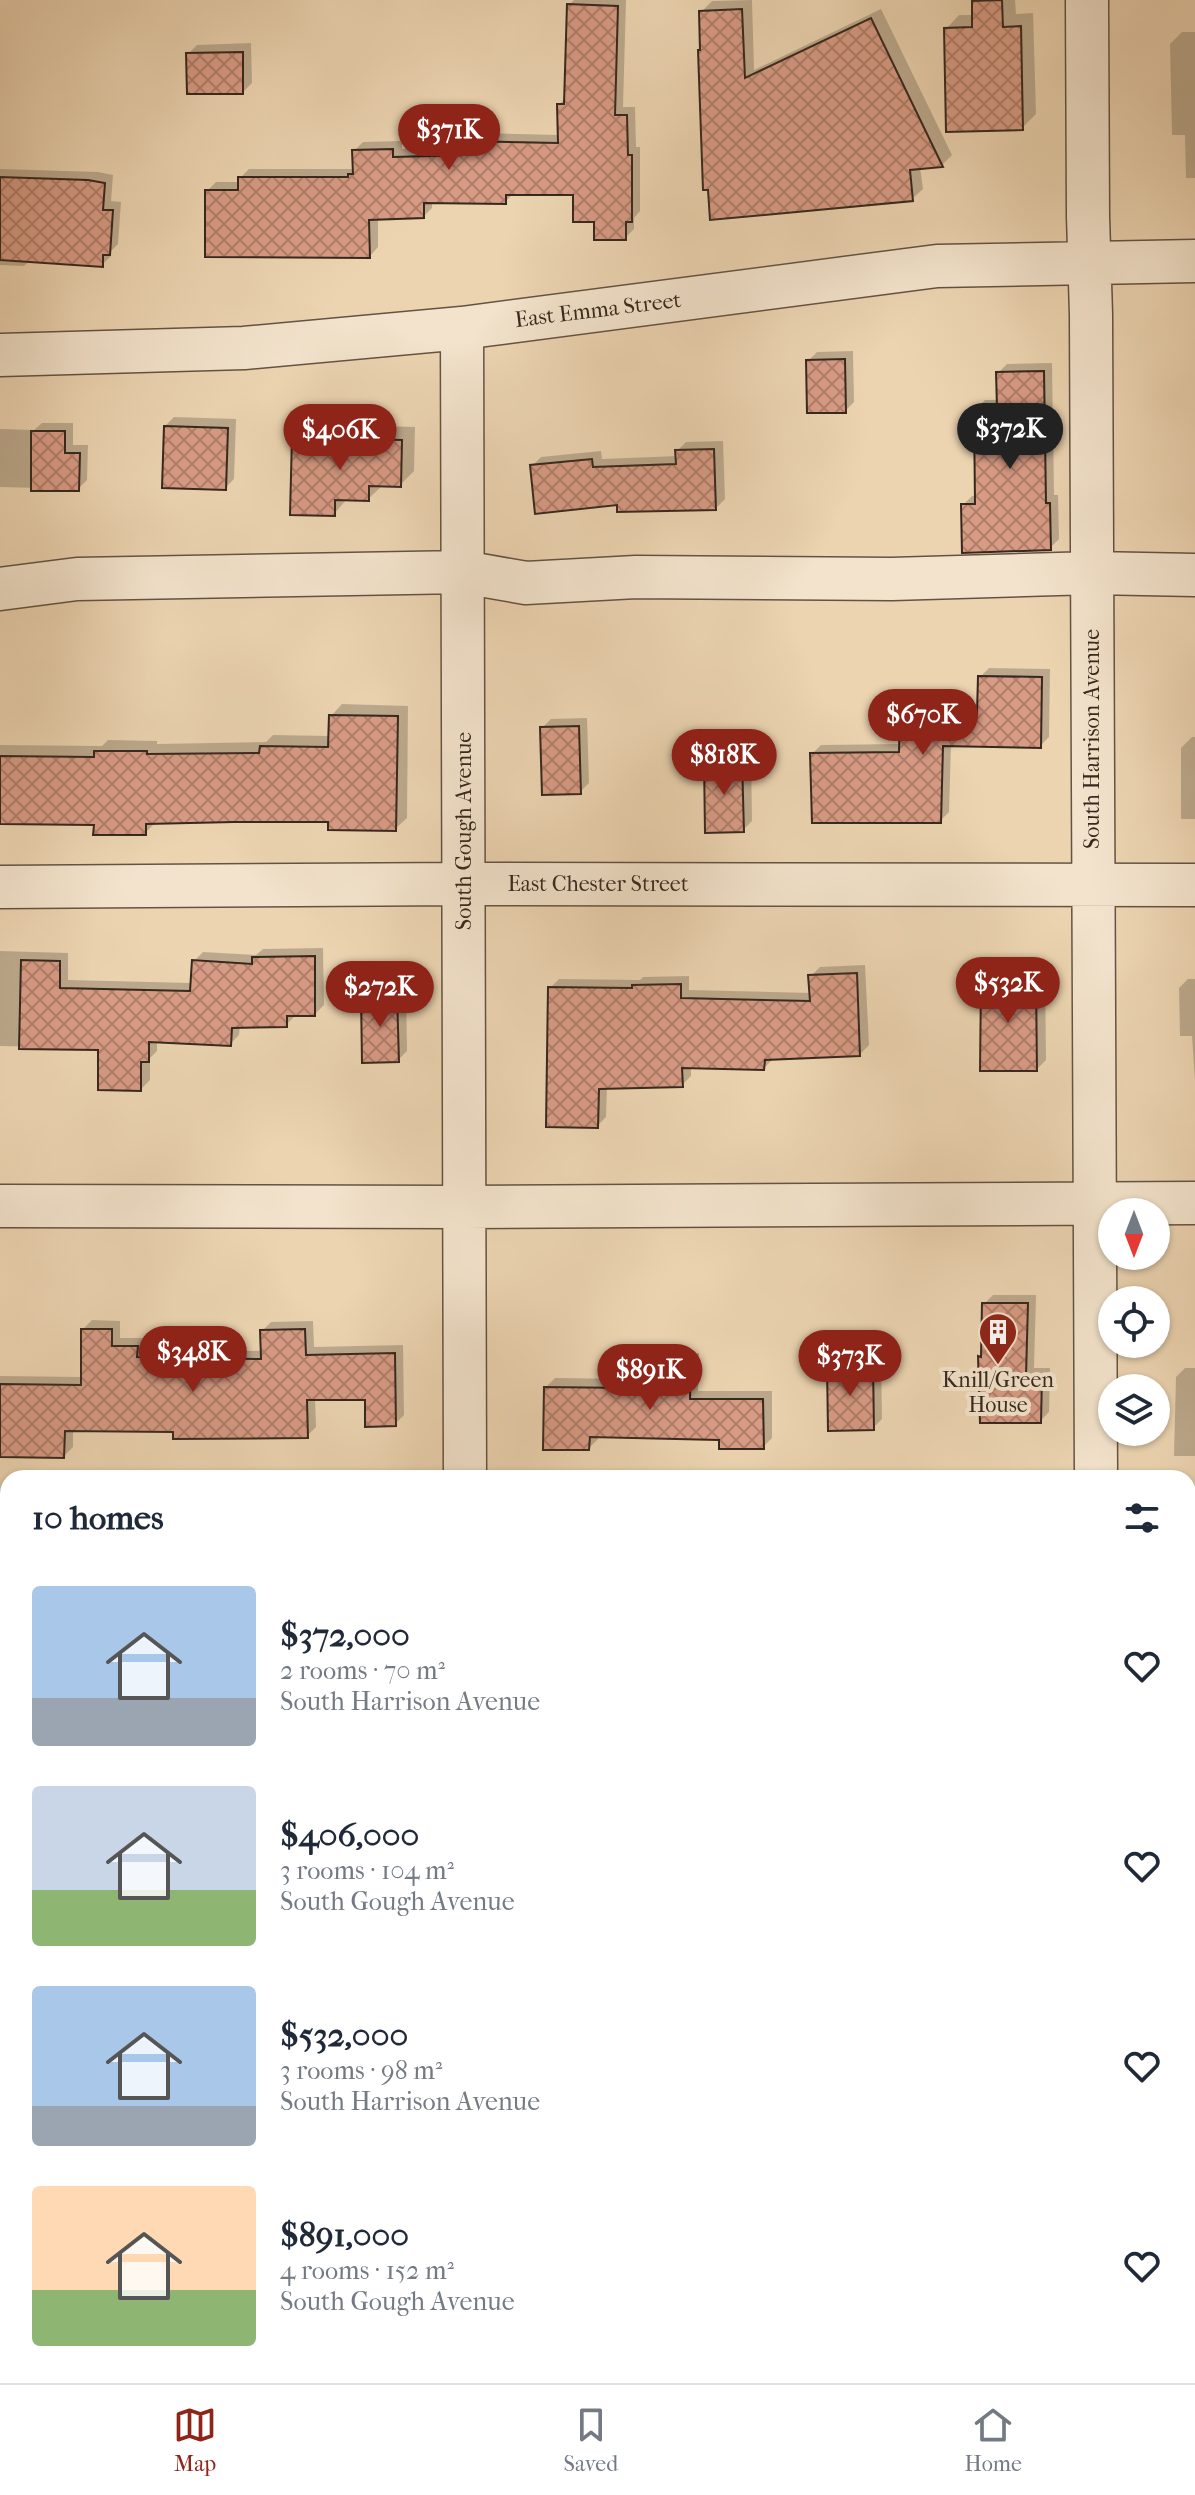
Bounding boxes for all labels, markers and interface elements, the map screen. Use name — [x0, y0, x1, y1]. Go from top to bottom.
pin: $371K — [393, 104, 505, 172]
text: $371K — [416, 114, 482, 145]
street label: East Emma Street — [513, 287, 683, 333]
pin: $372K — [954, 403, 1066, 471]
pin: $406K — [284, 404, 396, 472]
text: $372K — [975, 413, 1045, 444]
text: $406K — [302, 414, 378, 445]
street label: South Harrison Avenue — [1079, 629, 1105, 849]
pin: $670K — [867, 689, 979, 757]
text: $670K — [886, 699, 960, 730]
pin: $818K — [668, 729, 780, 797]
street label: South Gough Avenue — [451, 732, 477, 930]
text: $818K — [690, 739, 758, 770]
street label: East Chester Street — [507, 871, 689, 897]
pin: $532K — [952, 957, 1064, 1025]
pin: $272K — [324, 961, 436, 1029]
text: $532K — [974, 967, 1042, 998]
text: $272K — [344, 971, 416, 1002]
north arrow — [1098, 1198, 1170, 1270]
map controls — [1098, 1198, 1170, 1446]
button: locate — [1098, 1286, 1170, 1358]
building icon: Knill/Green House — [977, 1311, 1019, 1366]
pin: $348K — [137, 1326, 249, 1394]
pin: $373K — [794, 1330, 906, 1398]
text: $348K — [157, 1336, 229, 1367]
text: $373K — [816, 1340, 884, 1371]
pin: $891K — [594, 1344, 706, 1412]
text: $891K — [615, 1354, 685, 1385]
place label: Knill/Green House — [942, 1367, 1054, 1418]
button: layers — [1098, 1374, 1170, 1446]
icon: filters — [1120, 1496, 1164, 1540]
text: 10 homes — [32, 1498, 163, 1538]
text: $372,000 — [280, 1615, 410, 1655]
icon: home — [96, 1618, 192, 1714]
icon: heart — [1120, 1644, 1164, 1688]
text: 2 rooms · 70 m² — [280, 1655, 445, 1686]
text: South Harrison Avenue — [280, 1686, 540, 1717]
text: $406,000 — [280, 1815, 419, 1855]
icon: home — [96, 1818, 192, 1914]
icon: heart — [1120, 1844, 1164, 1888]
text: 3 rooms · 104 m² — [280, 1855, 454, 1886]
text: South Gough Avenue — [280, 1886, 515, 1917]
text: $532,000 — [280, 2015, 408, 2055]
icon: home — [96, 2018, 192, 2114]
icon: heart — [1120, 2044, 1164, 2088]
text: 3 rooms · 98 m² — [280, 2055, 442, 2086]
text: South Harrison Avenue — [280, 2086, 540, 2117]
text: $891,000 — [280, 2215, 409, 2255]
icon: home — [96, 2218, 192, 2314]
icon: heart — [1120, 2244, 1164, 2288]
text: 4 rooms · 152 m² — [280, 2255, 454, 2286]
text: South Gough Avenue — [280, 2286, 515, 2317]
tab: Map — [173, 2403, 217, 2477]
tab: Saved — [564, 2403, 618, 2477]
tab: Home — [965, 2403, 1022, 2477]

